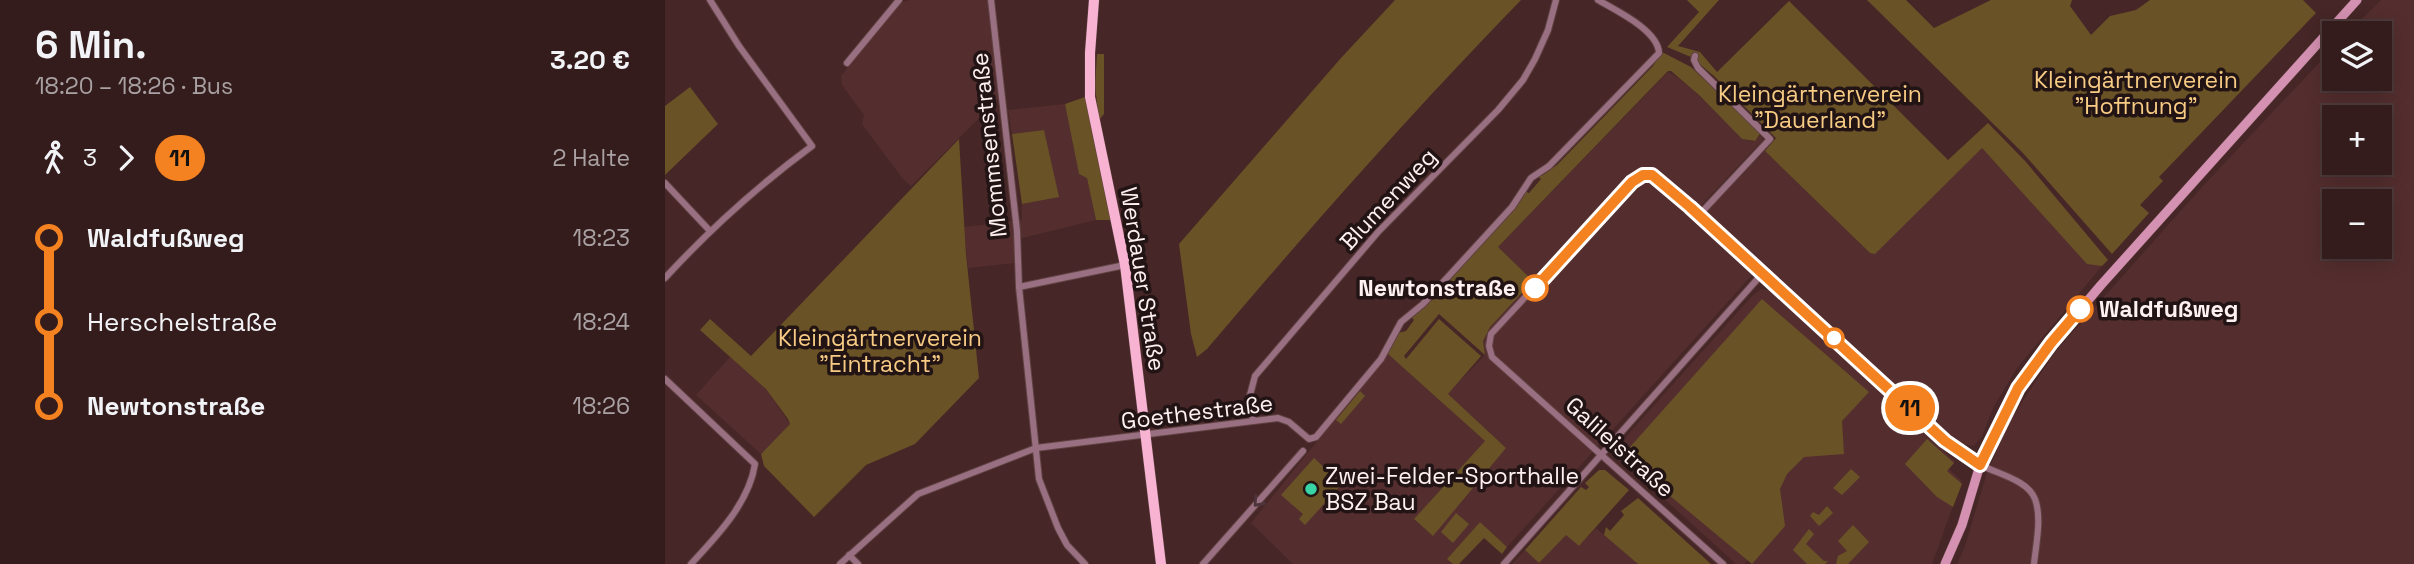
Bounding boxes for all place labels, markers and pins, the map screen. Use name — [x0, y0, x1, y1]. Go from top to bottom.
place label: Newtonstraße — [1358, 273, 1516, 303]
marker: Newtonstraße — [1522, 275, 1548, 301]
place label: Waldfußweg — [2099, 294, 2238, 324]
marker: Waldfußweg — [2067, 296, 2093, 322]
unlabelled marker — [1824, 328, 1844, 348]
place label: Zwei-Felder-Sporthalle BSZ Bau — [1325, 461, 1579, 517]
marker: Zwei-Felder-Sporthalle BSZ Bau — [1303, 481, 1319, 497]

